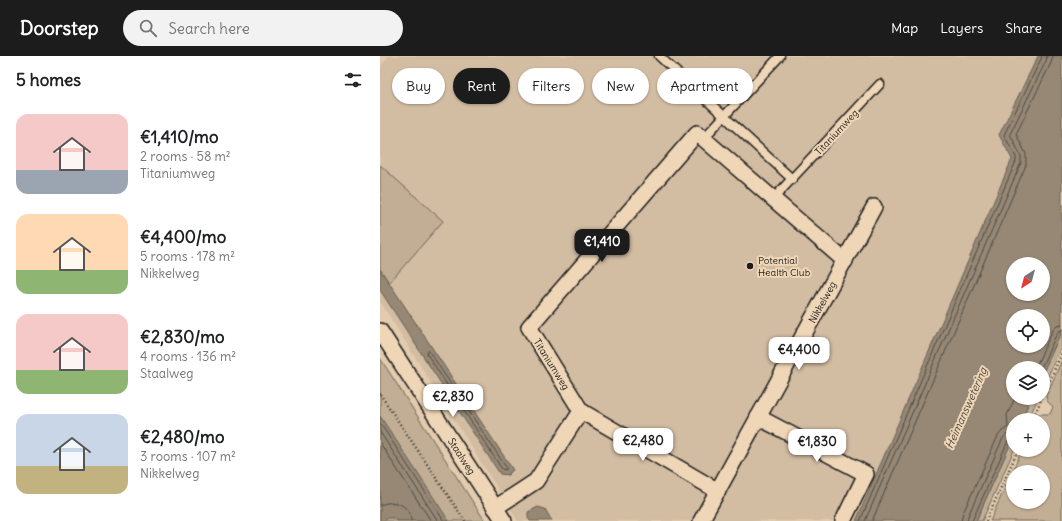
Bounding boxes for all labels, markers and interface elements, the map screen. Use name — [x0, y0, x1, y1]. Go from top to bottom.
search box — [123, 10, 403, 46]
text: Doorstep — [20, 16, 99, 40]
icon: search — [137, 17, 159, 39]
text: Search here — [169, 19, 250, 38]
text: Map — [891, 19, 918, 37]
text: Layers — [940, 19, 983, 37]
text: Share — [1005, 19, 1042, 37]
chip: Buy — [392, 68, 445, 104]
chip: Rent — [453, 68, 510, 104]
chip: Filters — [518, 68, 584, 104]
chip: New — [592, 68, 649, 104]
chip: Apartment — [657, 68, 753, 104]
text: 5 homes — [16, 69, 81, 91]
icon: filters — [342, 69, 364, 91]
street label: Titaniumweg — [812, 107, 861, 158]
text: €1,410/mo — [140, 126, 219, 148]
icon: home — [48, 130, 96, 178]
text: 2 rooms · 58 m² — [140, 148, 231, 165]
text: Titaniumweg — [140, 165, 215, 182]
text: €4,400/mo — [140, 226, 226, 248]
pin: €1,410 — [569, 229, 635, 263]
icon: home — [48, 230, 96, 278]
text: €1,410 — [584, 233, 620, 250]
text: 5 rooms · 178 m² — [140, 248, 235, 265]
place label: Potential Health Club — [758, 254, 811, 279]
north arrow — [1006, 257, 1050, 301]
map controls — [1006, 257, 1050, 509]
marker: Potential Health Club — [745, 261, 755, 271]
text: Nikkelweg — [140, 265, 199, 282]
street label: Nikkelweg — [806, 279, 839, 325]
button: locate — [1006, 309, 1050, 353]
text: €2,830/mo — [140, 326, 225, 348]
icon: home — [48, 330, 96, 378]
street label: Titaniumweg — [531, 336, 572, 392]
pin: €4,400 — [766, 337, 832, 371]
text: €4,400 — [778, 341, 820, 358]
text: 4 rooms · 136 m² — [140, 348, 236, 365]
button: layers — [1006, 361, 1050, 405]
text: Staalweg — [140, 365, 194, 382]
water label: Heimanswetering — [942, 365, 990, 451]
pin: €2,830 — [420, 384, 486, 418]
text: €2,830 — [432, 388, 474, 405]
button: + — [1006, 413, 1050, 457]
text: €2,480/mo — [140, 426, 225, 448]
pin: €2,480 — [610, 428, 676, 462]
pin: €1,830 — [784, 429, 850, 463]
icon: home — [48, 430, 96, 478]
text: €2,480 — [622, 432, 664, 449]
text: €1,830 — [797, 433, 837, 450]
street label: Staalweg — [445, 435, 478, 477]
text: 3 rooms · 107 m² — [140, 448, 236, 465]
text: Nikkelweg — [140, 465, 199, 482]
button: − — [1006, 465, 1050, 509]

